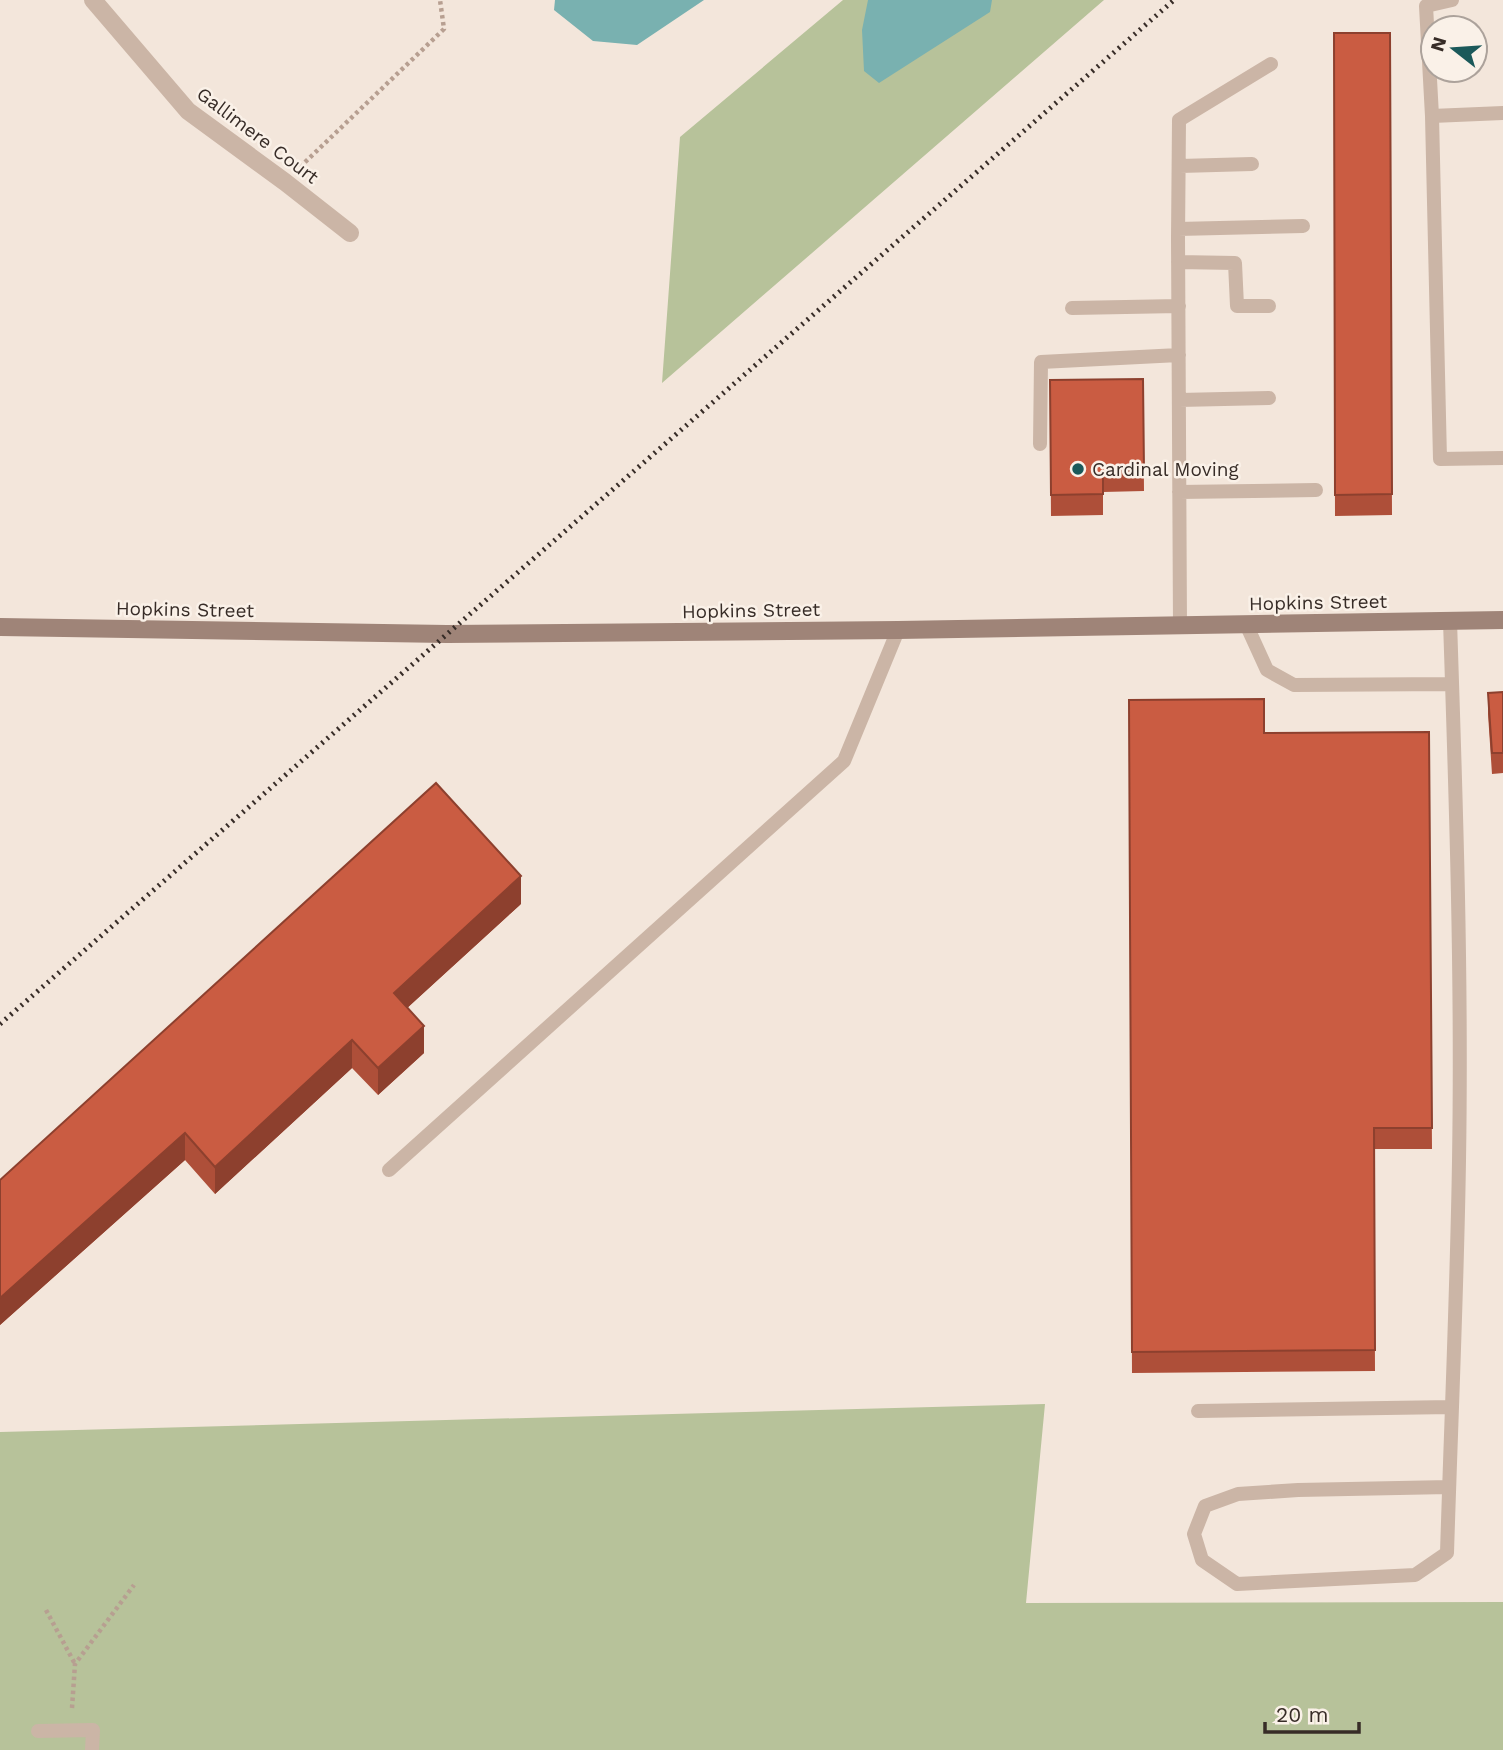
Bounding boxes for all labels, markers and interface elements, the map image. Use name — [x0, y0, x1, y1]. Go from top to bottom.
north arrow — [1419, 14, 1489, 84]
text: N — [1425, 34, 1451, 54]
street label: Gallimere Court — [192, 82, 323, 189]
place label: Cardinal Moving — [1092, 458, 1240, 481]
marker: Cardinal Moving — [1070, 461, 1086, 477]
street label: Hopkins Street — [1249, 590, 1387, 615]
street label: Hopkins Street — [116, 597, 254, 622]
street label: Hopkins Street — [682, 598, 820, 623]
scale bar — [1265, 1690, 1360, 1734]
text: 20 m — [1276, 1702, 1328, 1727]

